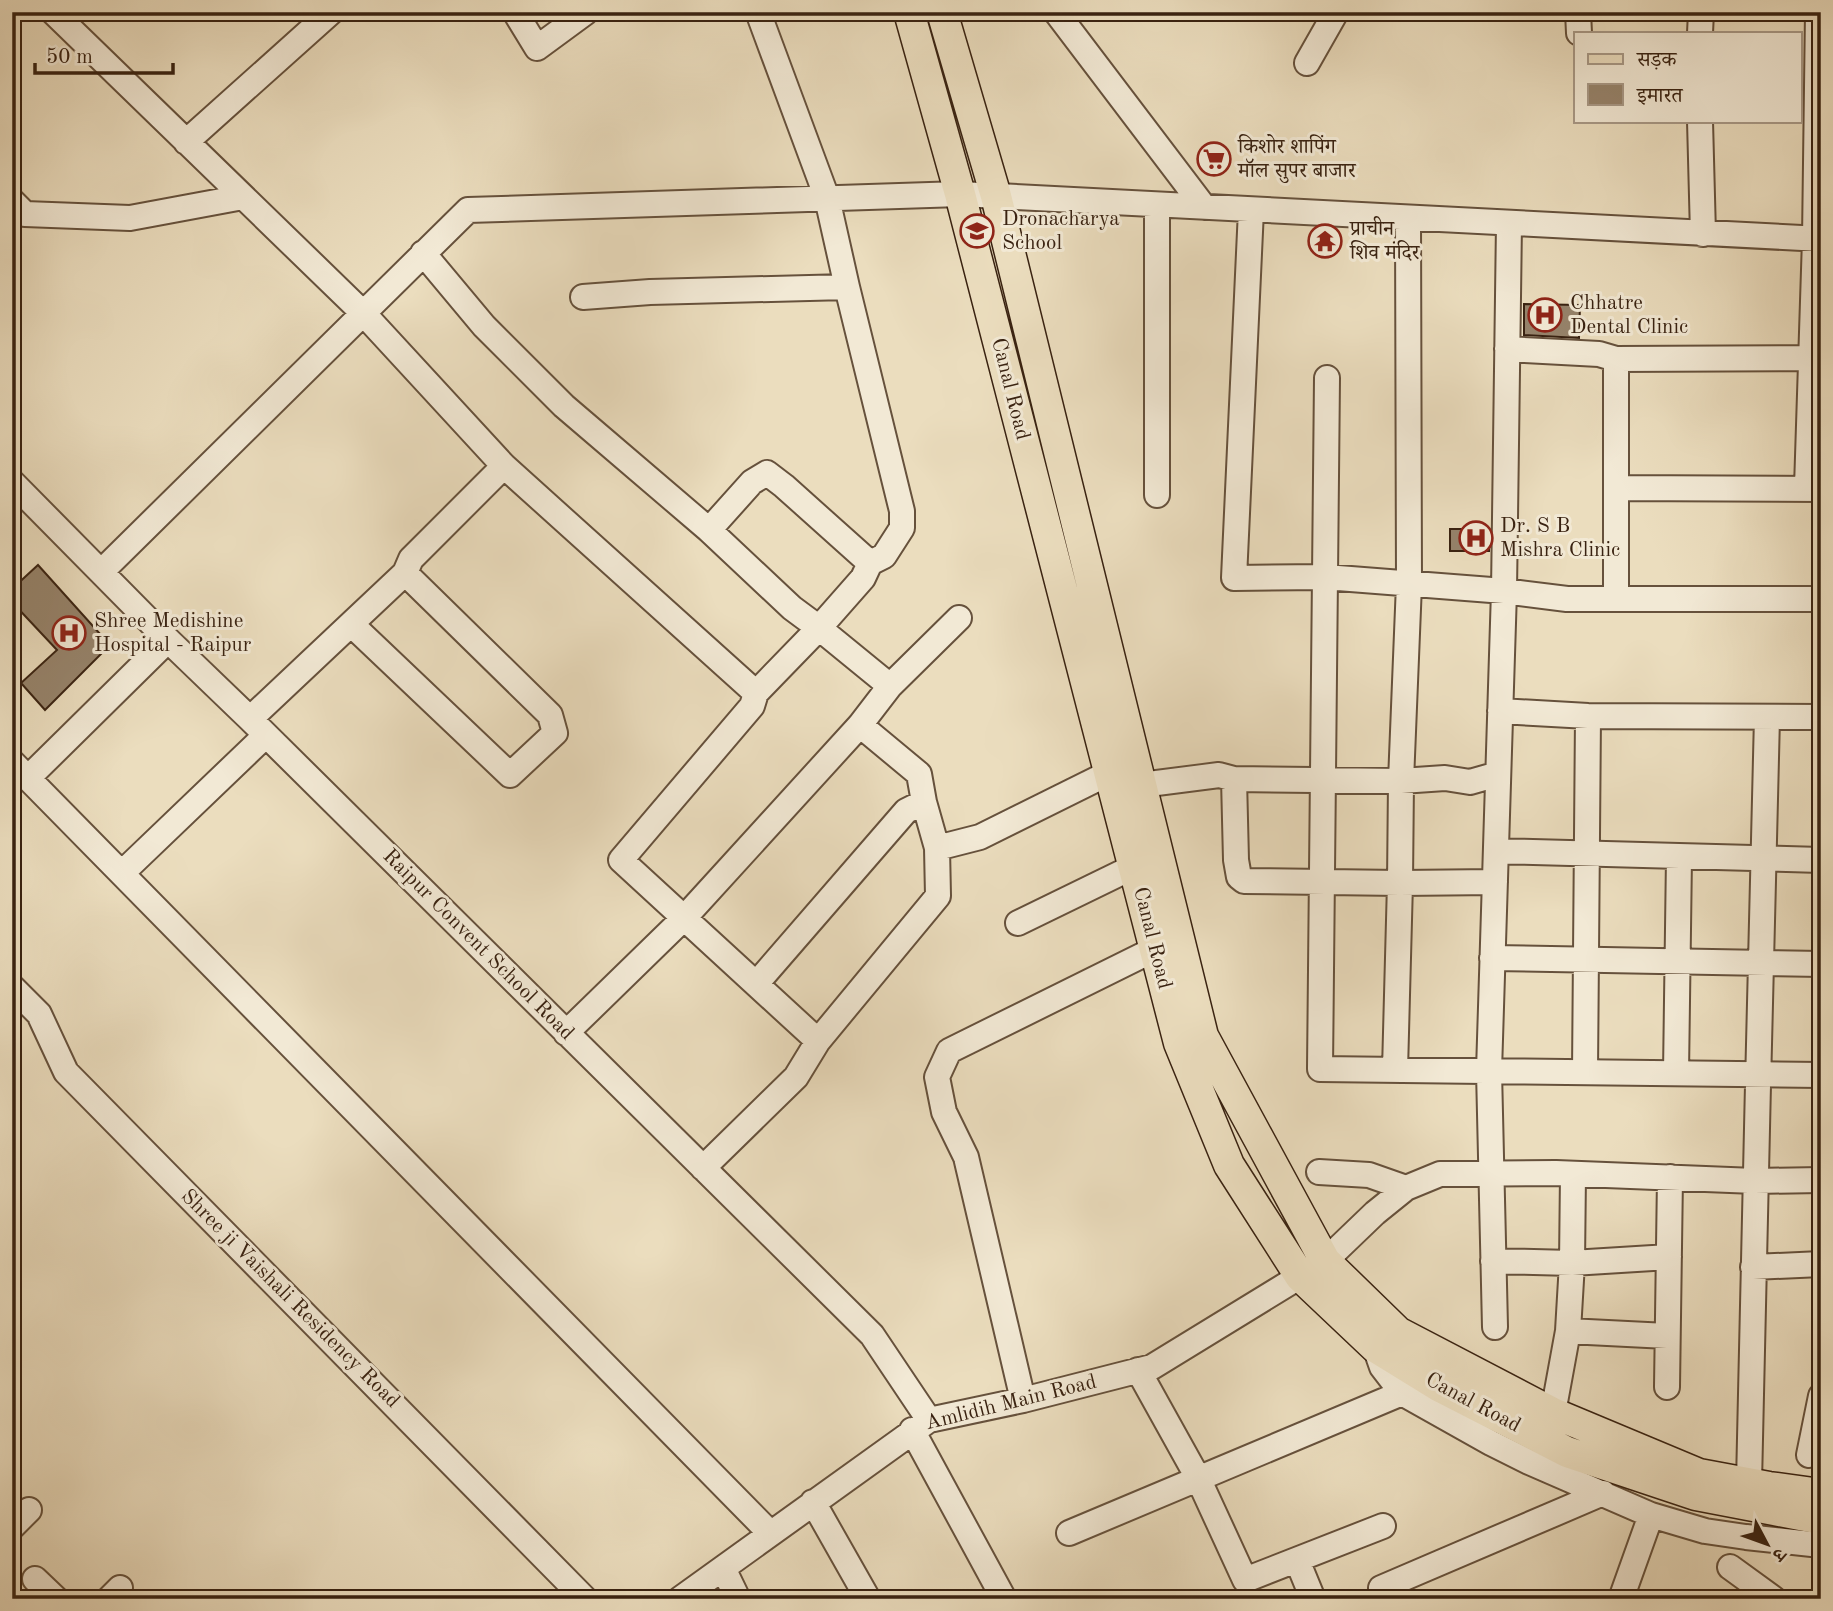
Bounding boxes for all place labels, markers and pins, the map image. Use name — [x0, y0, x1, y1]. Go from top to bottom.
place label: किशोर शापिंग मॉल सुपर बाजार — [1237, 134, 1357, 184]
supermarket icon: किशोर शापिंग मॉल सुपर बाजार — [1195, 140, 1233, 178]
place label: Dronacharya School — [1002, 209, 1120, 254]
school or university icon: Dronacharya School — [958, 212, 996, 250]
place label: प्राचीन शिव मंदिर — [1349, 216, 1420, 264]
temple icon: प्राचीन शिव मंदिर — [1306, 222, 1344, 260]
place label: Chhatre Dental Clinic — [1570, 293, 1688, 338]
hospital icon: Chhatre Dental Clinic — [1526, 296, 1564, 334]
place label: Dr. S B Mishra Clinic — [1500, 516, 1620, 561]
hospital icon: Dr. S B Mishra Clinic — [1457, 519, 1495, 557]
place label: Shree Medishine Hospital - Raipur — [94, 611, 252, 656]
hospital icon: Shree Medishine Hospital - Raipur — [50, 614, 88, 652]

